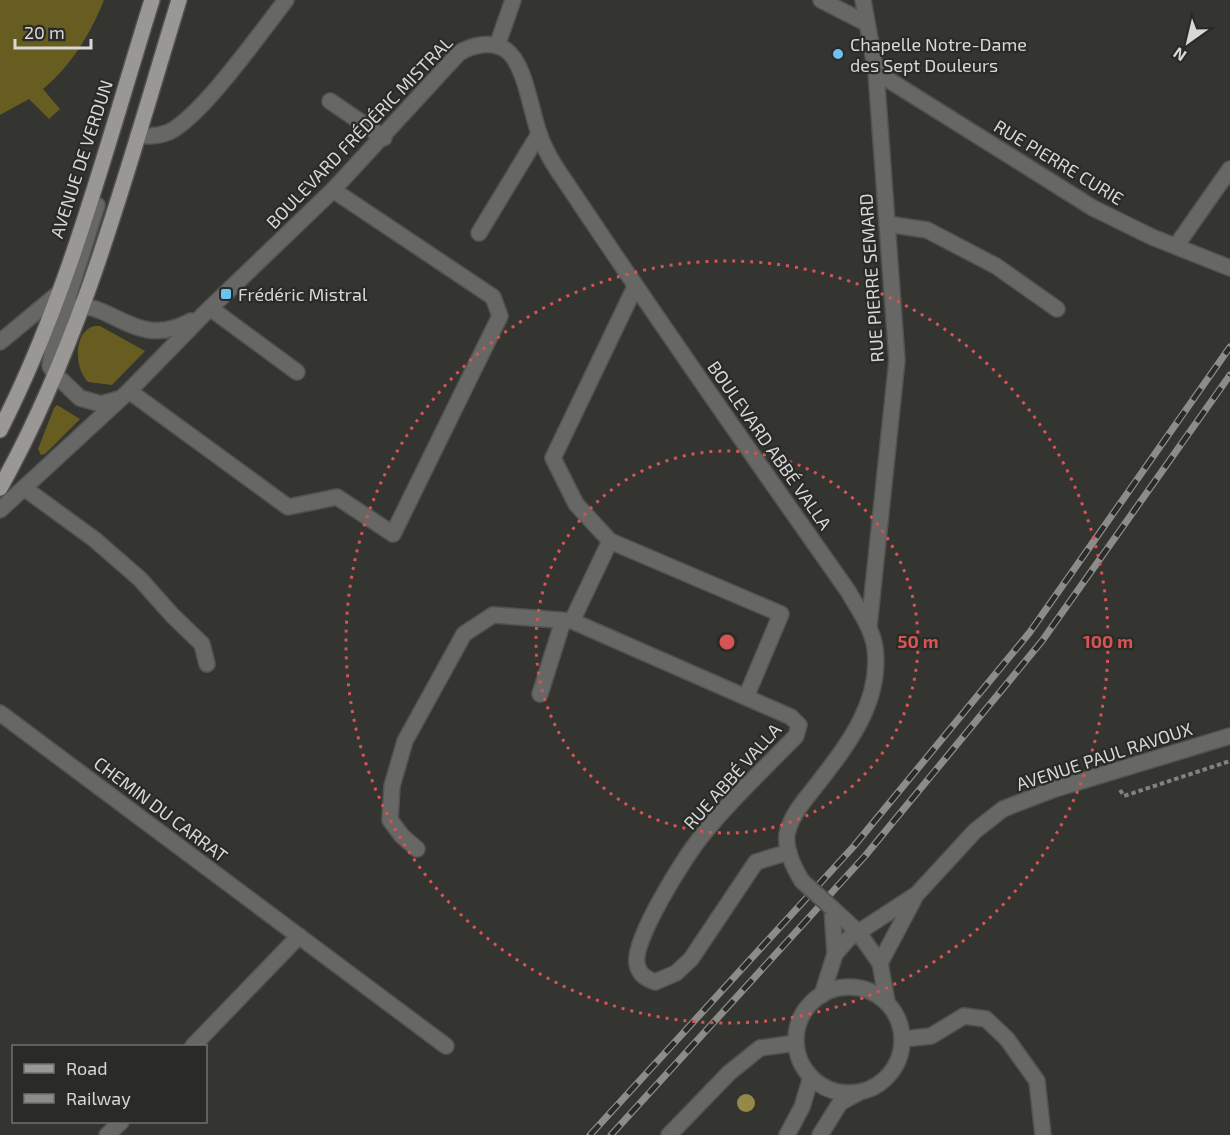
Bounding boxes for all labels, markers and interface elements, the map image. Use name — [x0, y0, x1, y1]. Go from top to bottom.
scale bar — [15, 12, 92, 50]
north arrow — [1158, 12, 1218, 72]
text: 20 m — [24, 21, 65, 43]
street label: BOULEVARD FRÉDÉRIC MISTRAL — [261, 31, 457, 233]
place label: Chapelle Notre-Dame des Sept Douleurs — [850, 33, 1027, 76]
text: N — [1169, 44, 1189, 66]
marker: Chapelle Notre-Dame des Sept Douleurs — [831, 47, 845, 61]
street label: AVENUE DE VERDUN — [45, 77, 117, 241]
street label: RUE PIERRE CURIE — [990, 115, 1128, 209]
street label: RUE PIERRE SEMARD — [854, 193, 888, 363]
place label: Frédéric Mistral — [238, 283, 368, 305]
marker: Frédéric Mistral — [219, 287, 233, 301]
street label: BOULEVARD ABBÉ VALLA — [703, 356, 837, 534]
text: 50 m — [897, 630, 939, 652]
text: 100 m — [1083, 630, 1133, 652]
centre of rings — [717, 632, 737, 652]
street label: AVENUE PAUL RAVOUX — [1013, 717, 1195, 795]
street label: RUE ABBÉ VALLA — [679, 718, 786, 834]
street label: CHEMIN DU CARRAT — [90, 752, 233, 867]
legend — [12, 1045, 207, 1123]
text: Road — [66, 1057, 107, 1079]
text: Railway — [66, 1087, 131, 1109]

